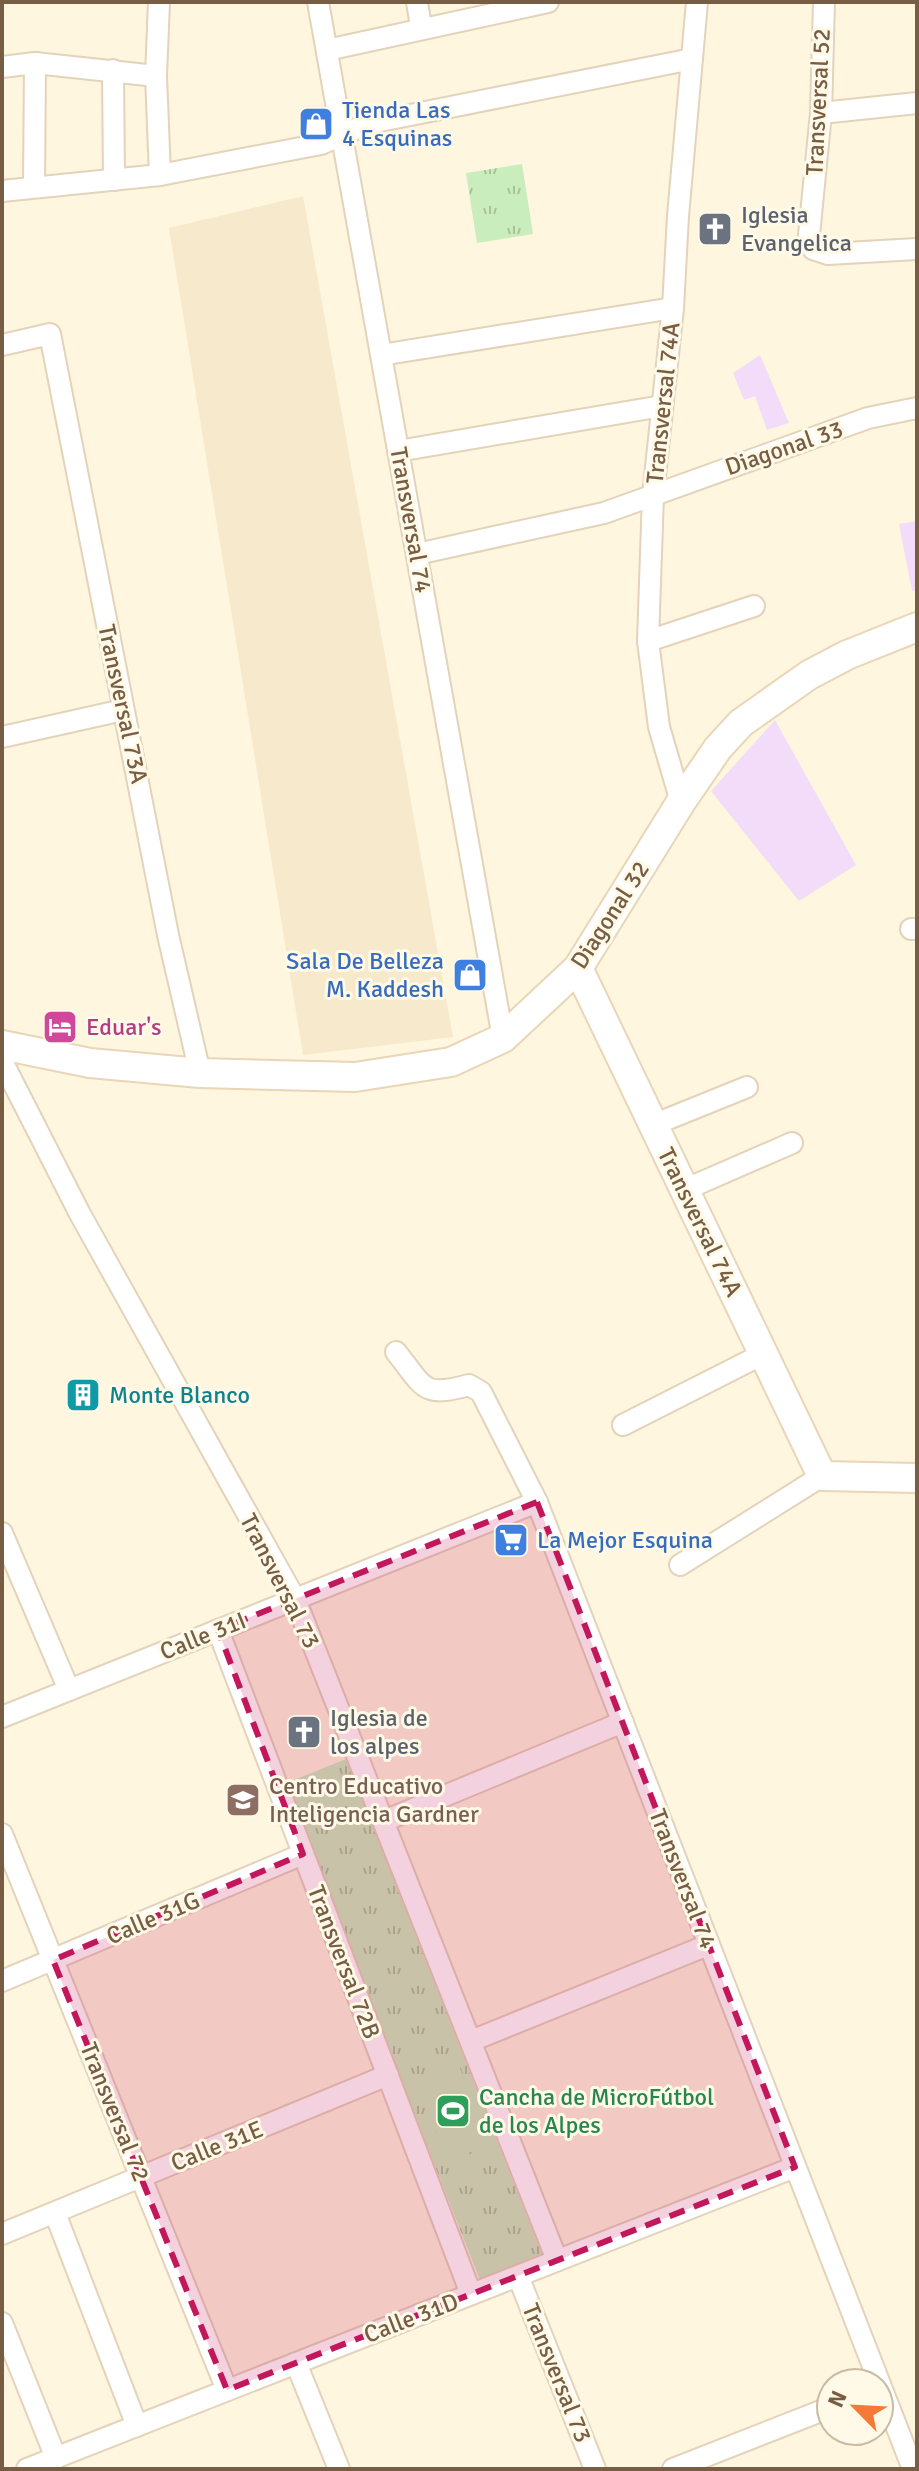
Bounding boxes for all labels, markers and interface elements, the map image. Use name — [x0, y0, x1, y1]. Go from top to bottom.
street label: Transversal 52 — [799, 28, 837, 176]
place label: Tienda Las 4 Esquinas — [342, 95, 452, 153]
shop icon: Tienda Las 4 Esquinas — [297, 105, 335, 143]
place label: Iglesia Evangelica — [741, 200, 852, 258]
church icon: Iglesia Evangelica — [696, 210, 734, 248]
street label: Transversal 74A — [640, 321, 686, 485]
street label: Diagonal 33 — [721, 414, 847, 482]
street label: Transversal 74 — [383, 445, 439, 595]
street label: Transversal 73A — [91, 622, 155, 787]
street label: Diagonal 32 — [564, 855, 656, 975]
place label: Sala De Belleza M. Kaddesh — [286, 946, 444, 1004]
shop icon: Sala De Belleza M. Kaddesh — [451, 956, 489, 994]
hotel icon: Eduar's — [41, 1008, 79, 1046]
place label: Eduar's — [86, 1012, 162, 1042]
street label: Transversal 74A — [651, 1143, 749, 1302]
building icon: Monte Blanco — [64, 1376, 102, 1414]
place label: Monte Blanco — [109, 1380, 250, 1410]
street label: Transversal 73 — [233, 1509, 327, 1653]
supermarket icon: La Mejor Esquina — [492, 1521, 530, 1559]
place label: La Mejor Esquina — [537, 1525, 713, 1555]
street label: Calle 31I — [155, 1605, 251, 1667]
place label: Iglesia de los alpes — [330, 1703, 428, 1761]
church icon: Iglesia de los alpes — [285, 1713, 323, 1751]
place label: Centro Educativo Inteligencia Gardner — [269, 1771, 479, 1829]
school or university icon: Centro Educativo Inteligencia Gardner — [224, 1781, 262, 1819]
street label: Transversal 74 — [643, 1805, 723, 1953]
street label: Transversal 72B — [301, 1881, 387, 2043]
street label: Calle 31G — [102, 1885, 204, 1951]
street label: Transversal 72 — [73, 2038, 157, 2186]
place label: Cancha de MicroFútbol de los Alpes — [479, 2082, 714, 2140]
sports icon: Cancha de MicroFútbol de los Alpes — [434, 2092, 472, 2130]
street label: Calle 31E — [166, 2114, 268, 2178]
street label: Calle 31D — [359, 2286, 463, 2350]
street label: Transversal 73 — [515, 2299, 599, 2447]
north arrow — [815, 2367, 895, 2447]
text: N — [822, 2387, 853, 2412]

